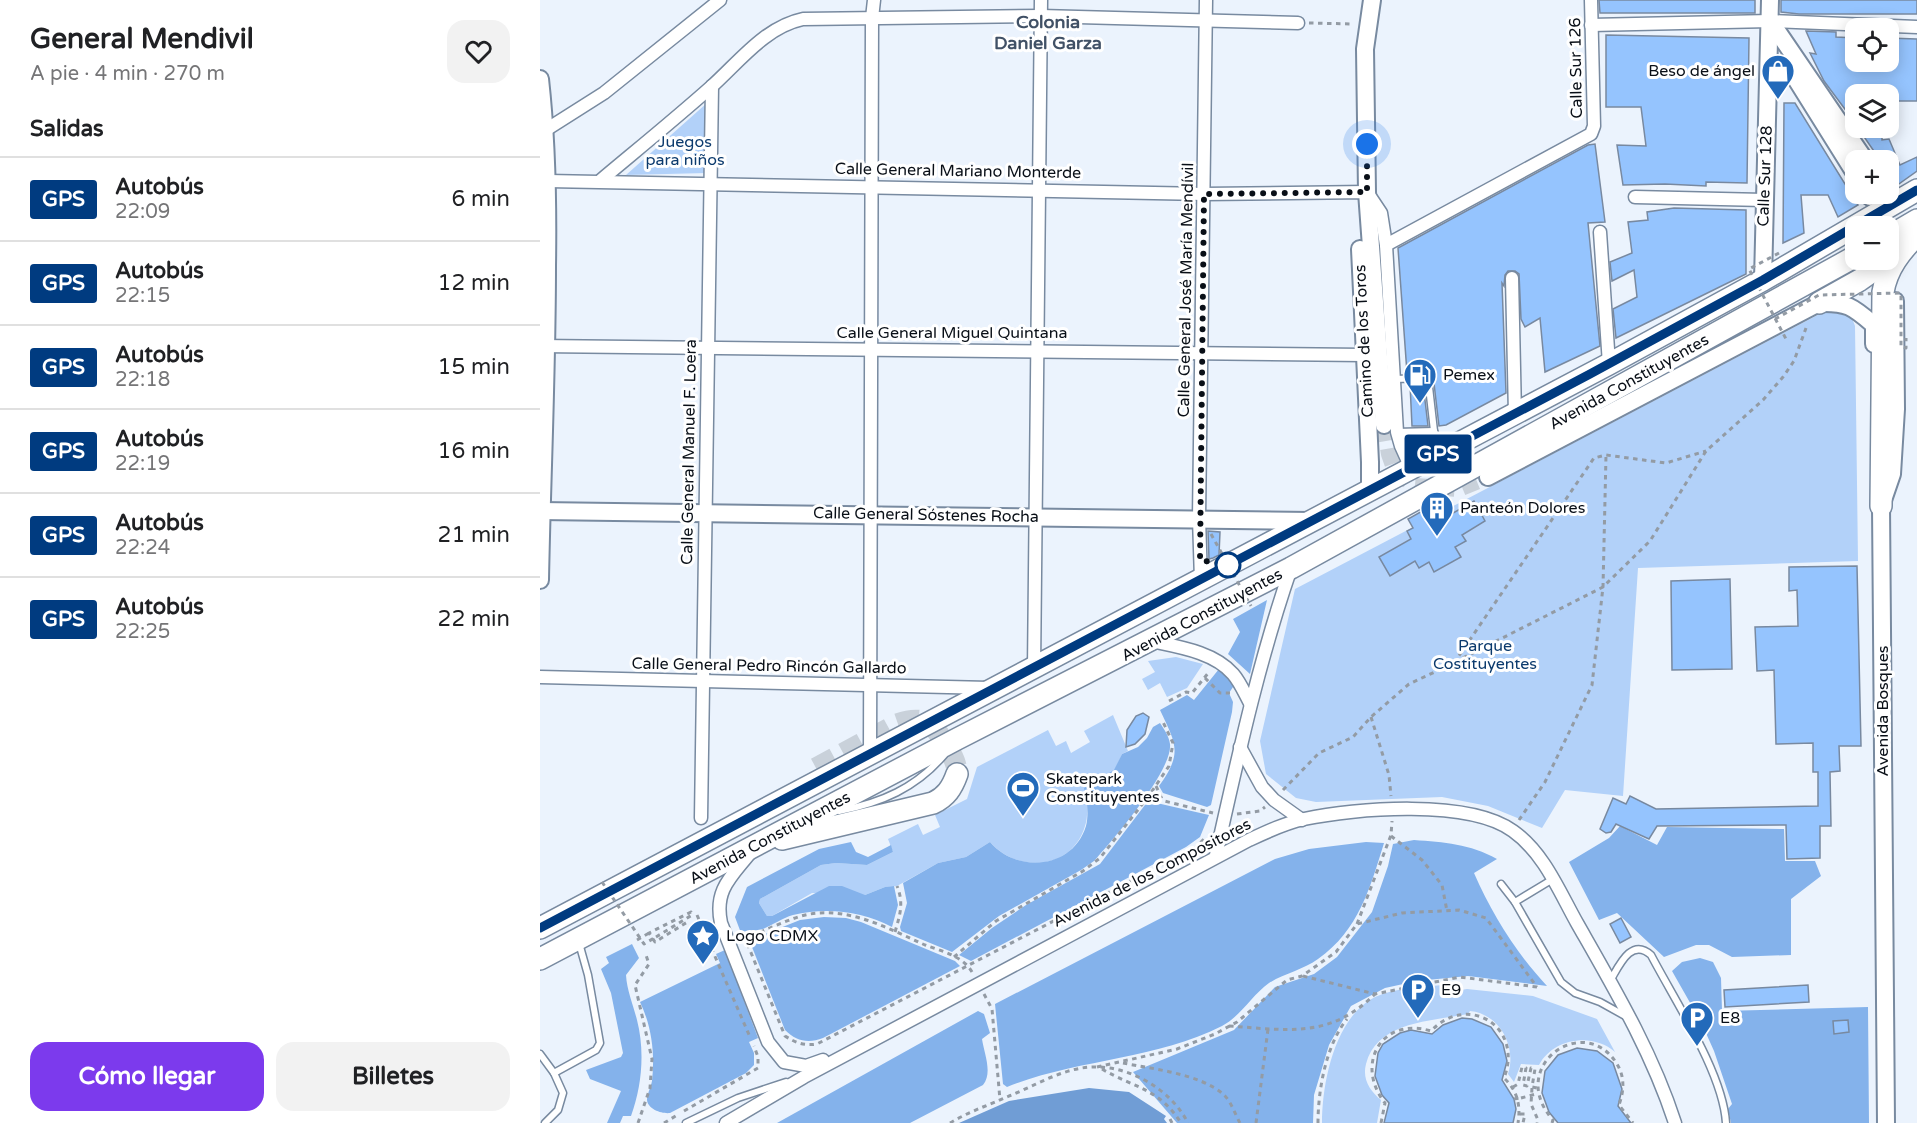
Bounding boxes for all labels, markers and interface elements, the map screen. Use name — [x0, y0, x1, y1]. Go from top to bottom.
district label: Colonia Daniel Garza — [994, 11, 1102, 54]
street label: Calle Sur 126 — [1565, 17, 1587, 119]
map controls — [1845, 18, 1899, 270]
button: locate — [1845, 18, 1899, 72]
button: heart — [447, 20, 510, 83]
text: General Mendivil — [30, 22, 254, 56]
shop icon: Beso de ángel — [1760, 53, 1796, 100]
place label: Beso de ángel — [1648, 61, 1755, 81]
text: A pie · 4 min · 270 m — [30, 62, 225, 86]
button: layers — [1845, 84, 1899, 138]
text: Salidas — [30, 116, 104, 142]
street label: Calle Sur 128 — [1753, 125, 1777, 227]
your location — [1352, 129, 1382, 159]
park label: Juegos para niños — [645, 132, 725, 170]
button: + — [1845, 150, 1899, 204]
street label: Calle General Mariano Monterde — [835, 159, 1081, 183]
street label: Calle General José María Mendívil — [1174, 162, 1198, 418]
text: Autobús — [115, 174, 204, 200]
text: 6 min — [451, 186, 510, 212]
text: GPS — [42, 187, 85, 212]
text: 22:09 — [115, 200, 170, 224]
button: − — [1845, 216, 1899, 270]
text: Autobús — [115, 258, 204, 284]
street label: Camino de los Toros — [1350, 264, 1378, 418]
text: 12 min — [438, 270, 510, 296]
text: GPS — [42, 271, 85, 296]
text: 22:15 — [115, 284, 170, 308]
street label: Calle General Miguel Quintana — [837, 323, 1067, 343]
street label: Avenida Constituyentes — [1546, 330, 1712, 434]
street label: Calle General Manuel F. Loera — [677, 339, 701, 565]
text: Autobús — [115, 342, 204, 368]
text: 15 min — [438, 354, 510, 380]
text: GPS — [42, 355, 85, 380]
fuel station icon: Pemex — [1402, 357, 1438, 404]
place label: Pemex — [1443, 365, 1495, 385]
text: 22:18 — [115, 368, 170, 392]
text: Autobús — [115, 426, 204, 452]
line badge: GPS — [1404, 434, 1472, 474]
text: 16 min — [438, 438, 510, 464]
text: GPS — [42, 439, 85, 464]
text: GPS — [1417, 442, 1459, 467]
text: 22:19 — [115, 452, 170, 476]
building icon: Panteón Dolores — [1419, 490, 1455, 537]
place label: Panteón Dolores — [1460, 498, 1585, 518]
street label: Calle General Sóstenes Rocha — [813, 503, 1039, 527]
text: Autobús — [115, 510, 204, 536]
text: 21 min — [438, 522, 510, 548]
text: GPS — [42, 523, 85, 548]
text: 22:24 — [115, 536, 170, 560]
unlabelled marker — [1215, 552, 1241, 578]
street label: Avenida Constituyentes — [1118, 564, 1286, 666]
text: Autobús — [115, 594, 204, 620]
text: 22 min — [438, 606, 510, 632]
text: GPS — [42, 607, 85, 632]
text: 22:25 — [115, 620, 170, 644]
park label: Parque Costituyentes — [1433, 636, 1537, 674]
street label: Avenida Bosques — [1873, 646, 1893, 776]
street label: Calle General Pedro Rincón Gallardo — [631, 654, 907, 678]
place label: Skatepark Constituyentes — [1046, 769, 1160, 807]
sports icon: Skatepark Constituyentes — [1005, 770, 1041, 817]
street label: Avenida Constituyentes — [686, 787, 854, 889]
street label: Avenida de los Compositores — [1050, 814, 1254, 932]
place icon: Logo CDMX — [685, 918, 721, 965]
place label: Logo CDMX — [726, 926, 819, 946]
parking icon: E9 — [1400, 972, 1436, 1019]
place label: E9 — [1441, 980, 1461, 1000]
parking icon: E8 — [1679, 1000, 1715, 1047]
place label: E8 — [1720, 1008, 1740, 1028]
button: Cómo llegar — [30, 1042, 264, 1111]
button: Billetes — [276, 1042, 510, 1111]

